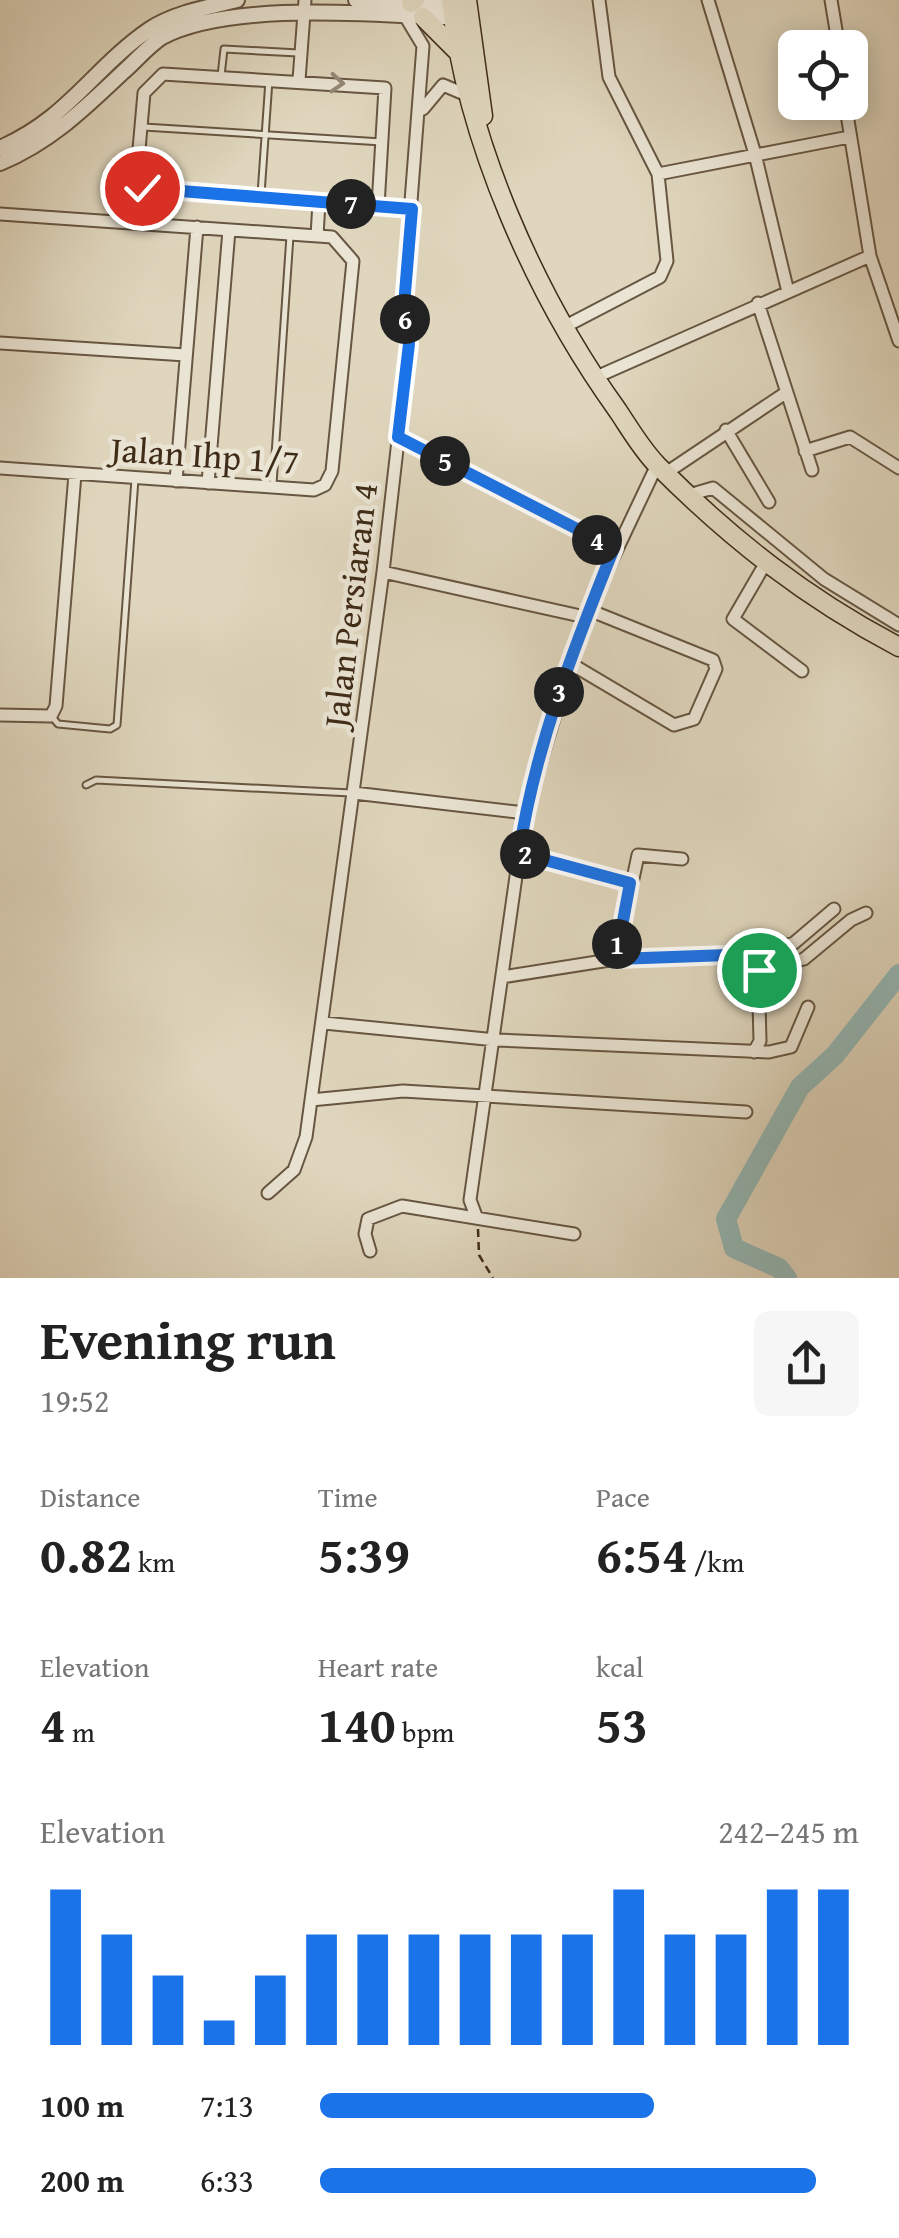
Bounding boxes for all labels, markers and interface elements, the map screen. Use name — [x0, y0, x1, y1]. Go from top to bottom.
map controls — [778, 30, 868, 120]
button: locate — [778, 30, 868, 120]
one-way arrow — [330, 71, 346, 93]
pin — [100, 146, 185, 231]
icon: check — [115, 161, 170, 216]
pin: 7 — [326, 179, 376, 229]
text: 7 — [344, 183, 358, 224]
pin: 6 — [380, 294, 430, 344]
text: 6 — [398, 298, 412, 339]
street label: Jalan Ihp 1/7 — [105, 423, 301, 487]
pin: 5 — [420, 436, 470, 486]
text: 5 — [438, 440, 452, 481]
street label: Jalan Persiaran 4 — [309, 480, 390, 734]
pin: 4 — [572, 515, 622, 565]
text: 4 — [590, 519, 604, 560]
pin: 3 — [534, 667, 584, 717]
text: 3 — [552, 671, 566, 712]
pin: 2 — [500, 829, 550, 879]
text: 2 — [518, 833, 532, 874]
pin: 1 — [592, 919, 642, 969]
text: 1 — [610, 923, 624, 964]
pin — [717, 928, 802, 1013]
icon: arrive — [732, 943, 787, 998]
text: Evening run — [40, 1299, 336, 1379]
button: share — [754, 1311, 859, 1416]
text: 19:52 — [40, 1377, 109, 1424]
text: Distance — [40, 1476, 140, 1517]
text: Time — [318, 1476, 378, 1517]
text: Pace — [596, 1476, 650, 1517]
text: 0.82 — [40, 1517, 132, 1590]
text: 5:39 — [318, 1517, 410, 1590]
text: 6:54 — [596, 1517, 688, 1590]
text: km — [132, 1541, 175, 1582]
text: /km — [688, 1541, 744, 1582]
text: Elevation — [40, 1646, 150, 1687]
text: Heart rate — [318, 1646, 438, 1687]
text: kcal — [596, 1646, 644, 1687]
text: 4 — [40, 1687, 66, 1760]
text: 140 — [318, 1687, 396, 1760]
text: 53 — [596, 1687, 648, 1760]
text: m — [66, 1711, 95, 1752]
text: bpm — [396, 1711, 454, 1752]
text: Elevation — [40, 1808, 165, 1855]
text: 242–245 m — [718, 1808, 859, 1855]
text: 100 m — [40, 2082, 124, 2129]
text: 7:13 — [200, 2082, 254, 2129]
text: 200 m — [40, 2157, 124, 2204]
text: 6:33 — [200, 2157, 254, 2204]

